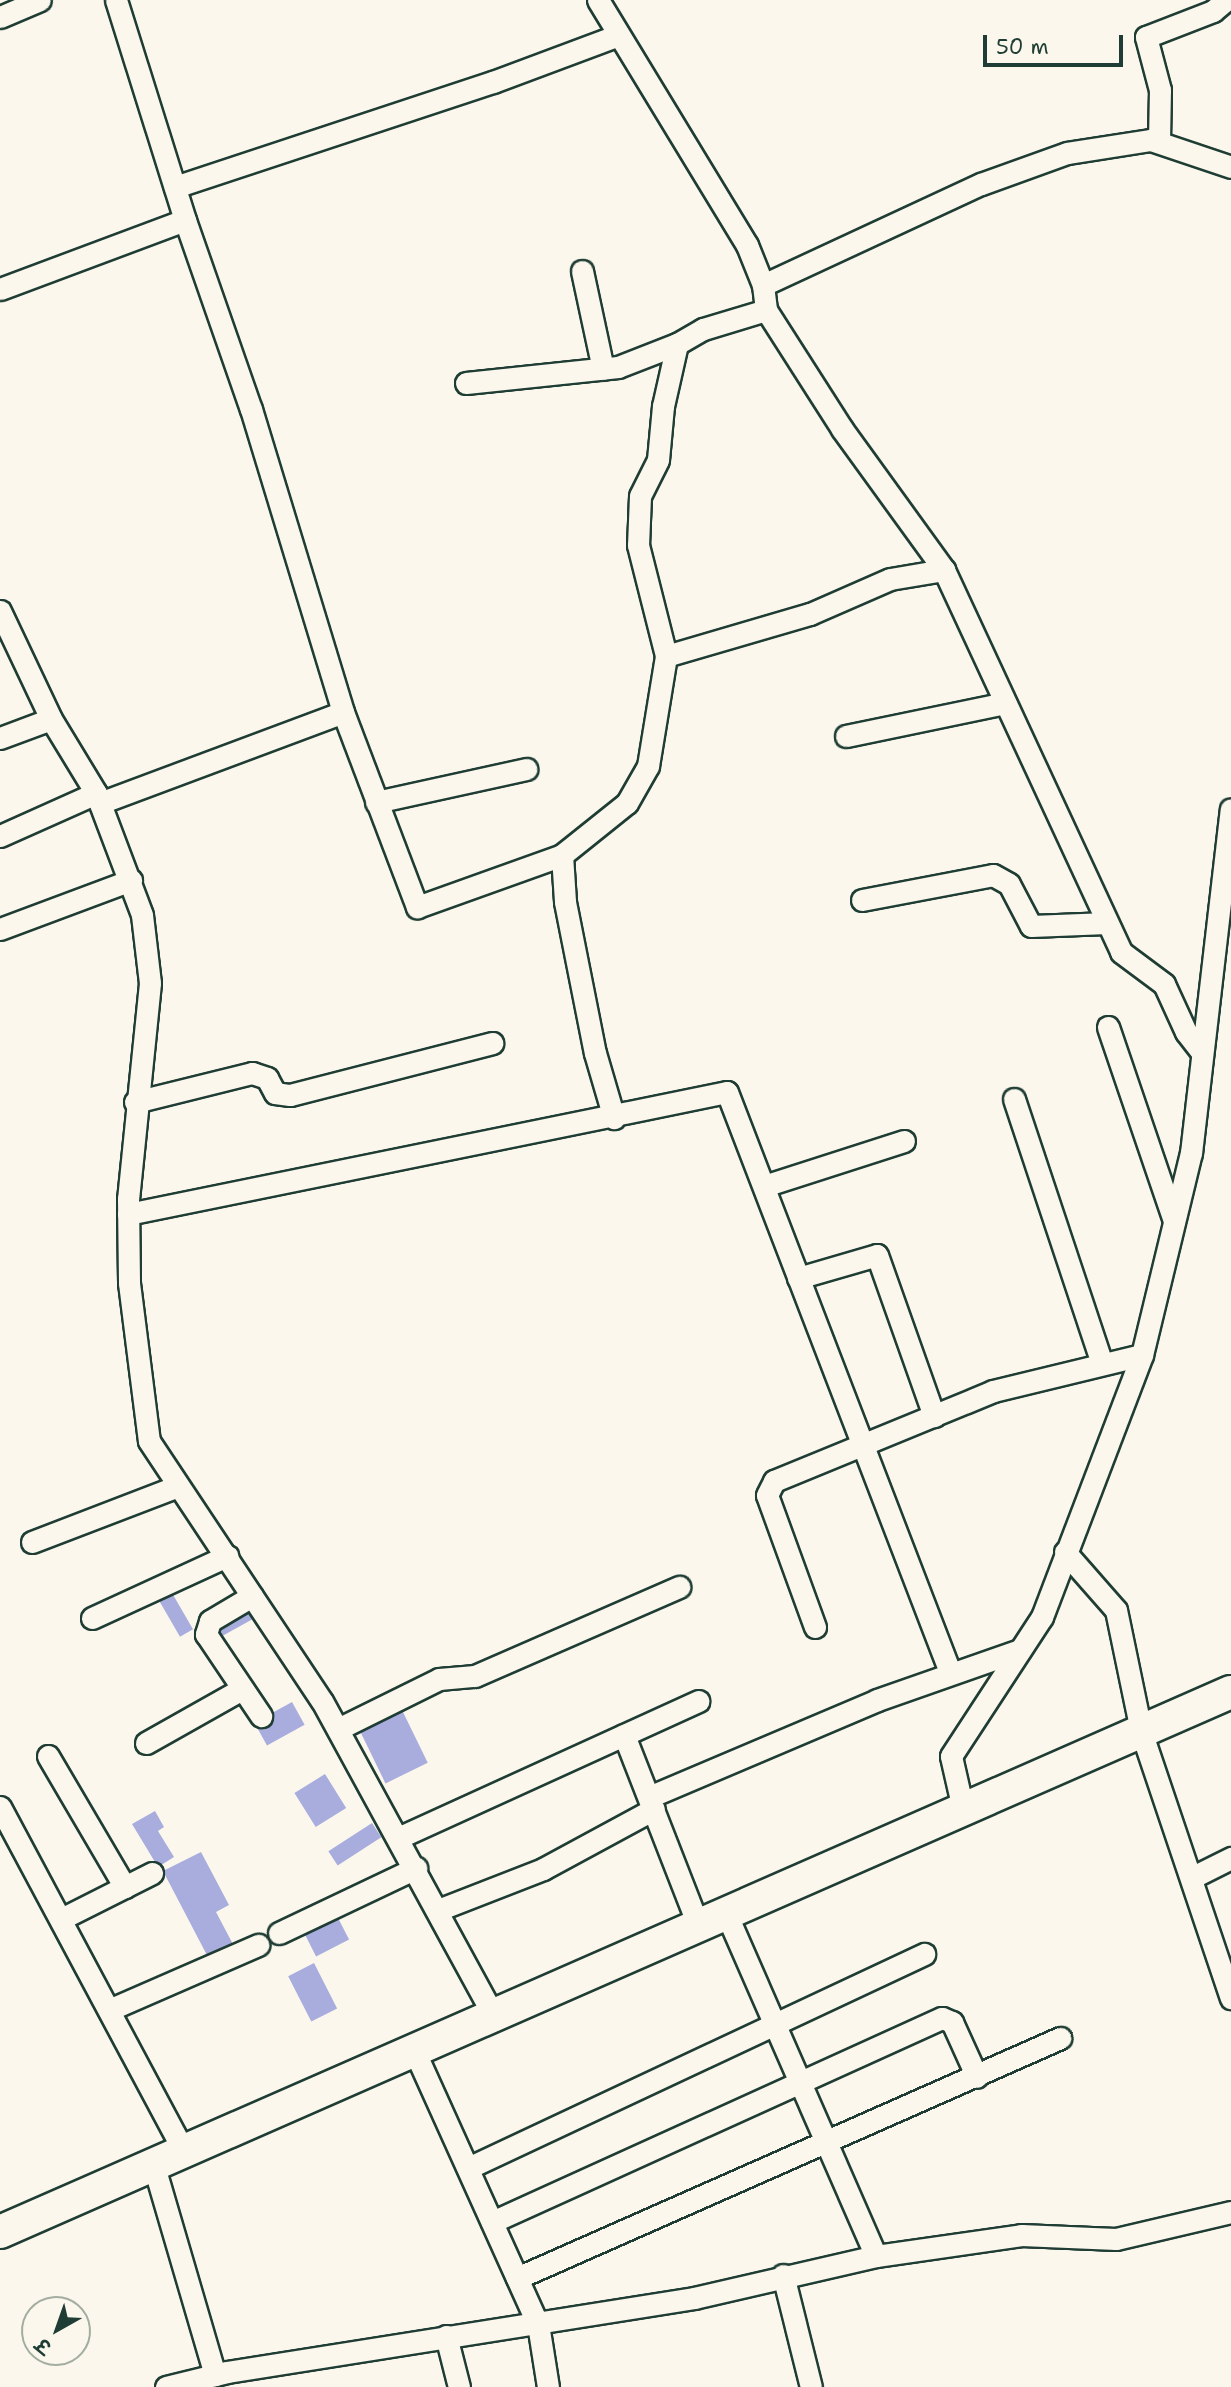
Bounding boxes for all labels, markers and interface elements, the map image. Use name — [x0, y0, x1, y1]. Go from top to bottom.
scale bar — [986, 21, 1126, 65]
text: 50 m — [996, 33, 1049, 61]
north arrow — [21, 2296, 91, 2366]
text: उ — [31, 2332, 56, 2360]

